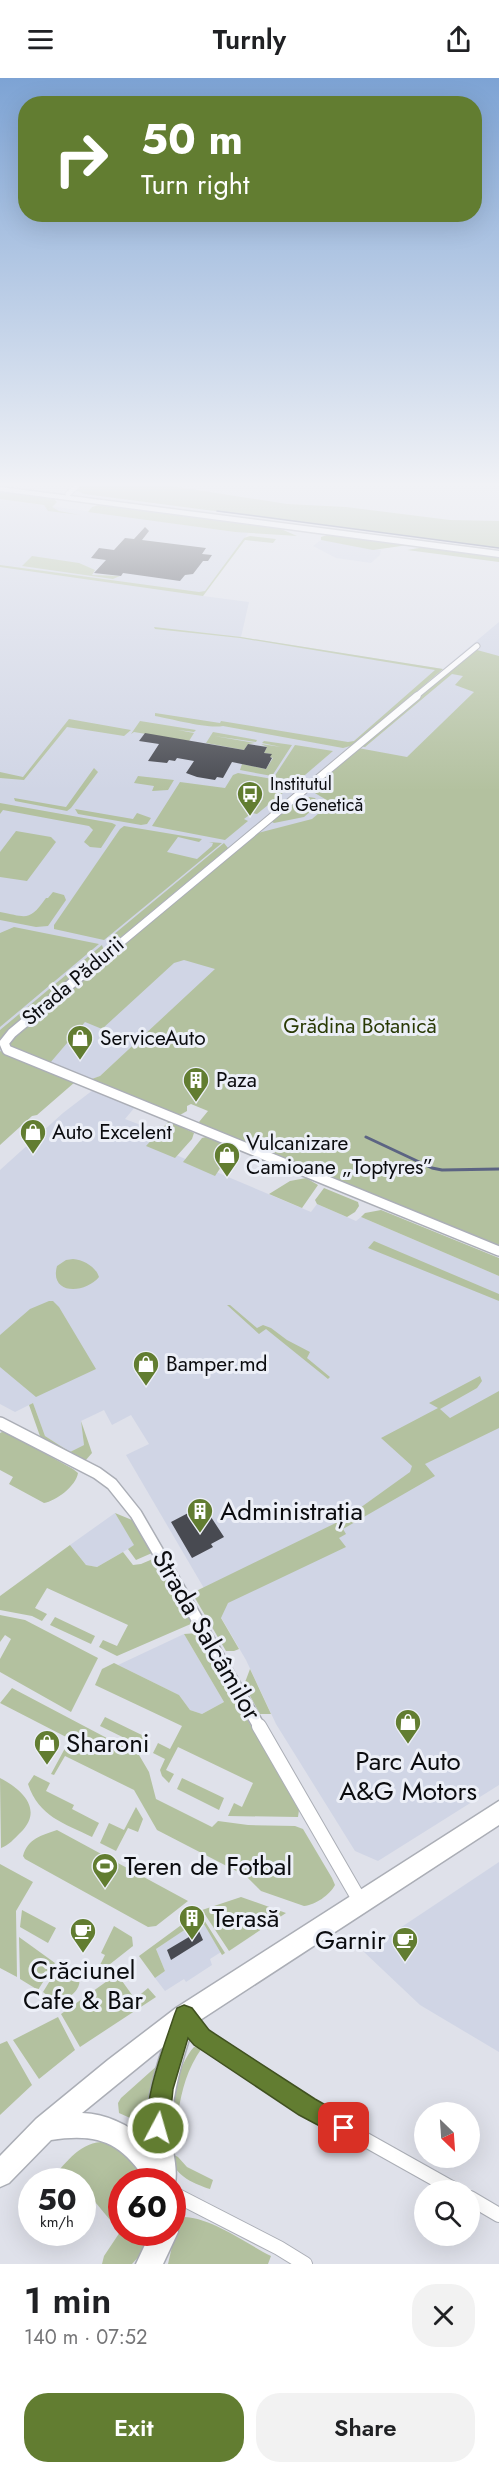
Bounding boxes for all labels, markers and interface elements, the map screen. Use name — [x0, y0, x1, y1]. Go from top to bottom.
text: Turnly — [213, 20, 286, 59]
icon: menu — [24, 23, 57, 56]
icon: share — [442, 23, 475, 56]
text: 50 m — [141, 109, 243, 170]
icon: right — [42, 120, 120, 198]
text: Turn right — [141, 165, 249, 204]
place label: Institutul de Genetică — [270, 771, 363, 818]
bus stop icon: Institutul de Genetică — [235, 779, 265, 817]
street label: Strada Pădurii — [15, 929, 131, 1033]
park label: Grădina Botanică — [283, 1011, 437, 1041]
shop icon: ServiceAuto — [65, 1023, 95, 1061]
place label: ServiceAuto — [100, 1023, 206, 1053]
building icon: Paza — [181, 1065, 211, 1103]
place label: Paza — [216, 1065, 257, 1095]
shop icon: Auto Excelent — [18, 1117, 48, 1155]
place label: Auto Excelent — [52, 1117, 172, 1147]
place label: Vulcanizare Camioane „Toptyres” — [246, 1128, 433, 1182]
shop icon: Vulcanizare Camioane „Toptyres” — [212, 1140, 242, 1178]
shop icon: Bamper.md — [131, 1349, 161, 1387]
place label: Bamper.md — [166, 1349, 268, 1379]
place label: Administrația — [220, 1492, 363, 1530]
building icon: Administrația — [185, 1496, 215, 1534]
street label: Strada Salcâmilor — [143, 1543, 271, 1727]
shop icon: Parc Auto A&G Motors — [393, 1707, 423, 1745]
place label: Sharoni — [66, 1724, 150, 1762]
shop icon: Sharoni — [32, 1728, 62, 1766]
place label: Parc Auto A&G Motors — [339, 1742, 477, 1810]
place label: Teren de Fotbal — [124, 1847, 292, 1885]
sports icon: Teren de Fotbal — [90, 1851, 120, 1889]
place label: Terasă — [212, 1899, 279, 1937]
building icon: Terasă — [177, 1903, 207, 1941]
cafe icon: Crăciunel Cafe & Bar — [68, 1916, 98, 1954]
place label: Garnir — [315, 1921, 386, 1959]
cafe icon: Garnir — [390, 1925, 420, 1963]
place label: Crăciunel Cafe & Bar — [23, 1951, 143, 2019]
position arrow — [126, 2096, 190, 2160]
pin — [318, 2102, 369, 2153]
north arrow — [414, 2102, 480, 2168]
map controls — [414, 2102, 480, 2246]
icon: arrive — [327, 2111, 360, 2144]
speed limit sign: 60 — [108, 2168, 186, 2246]
text: 50 — [37, 2178, 77, 2221]
button: search — [414, 2180, 480, 2246]
text: km/h — [40, 2211, 74, 2233]
text: 1 min — [24, 2274, 111, 2326]
button: close — [412, 2284, 475, 2347]
text: 140 m · 07:52 — [24, 2323, 147, 2352]
button: Exit — [24, 2393, 244, 2462]
button: Share — [256, 2393, 475, 2462]

